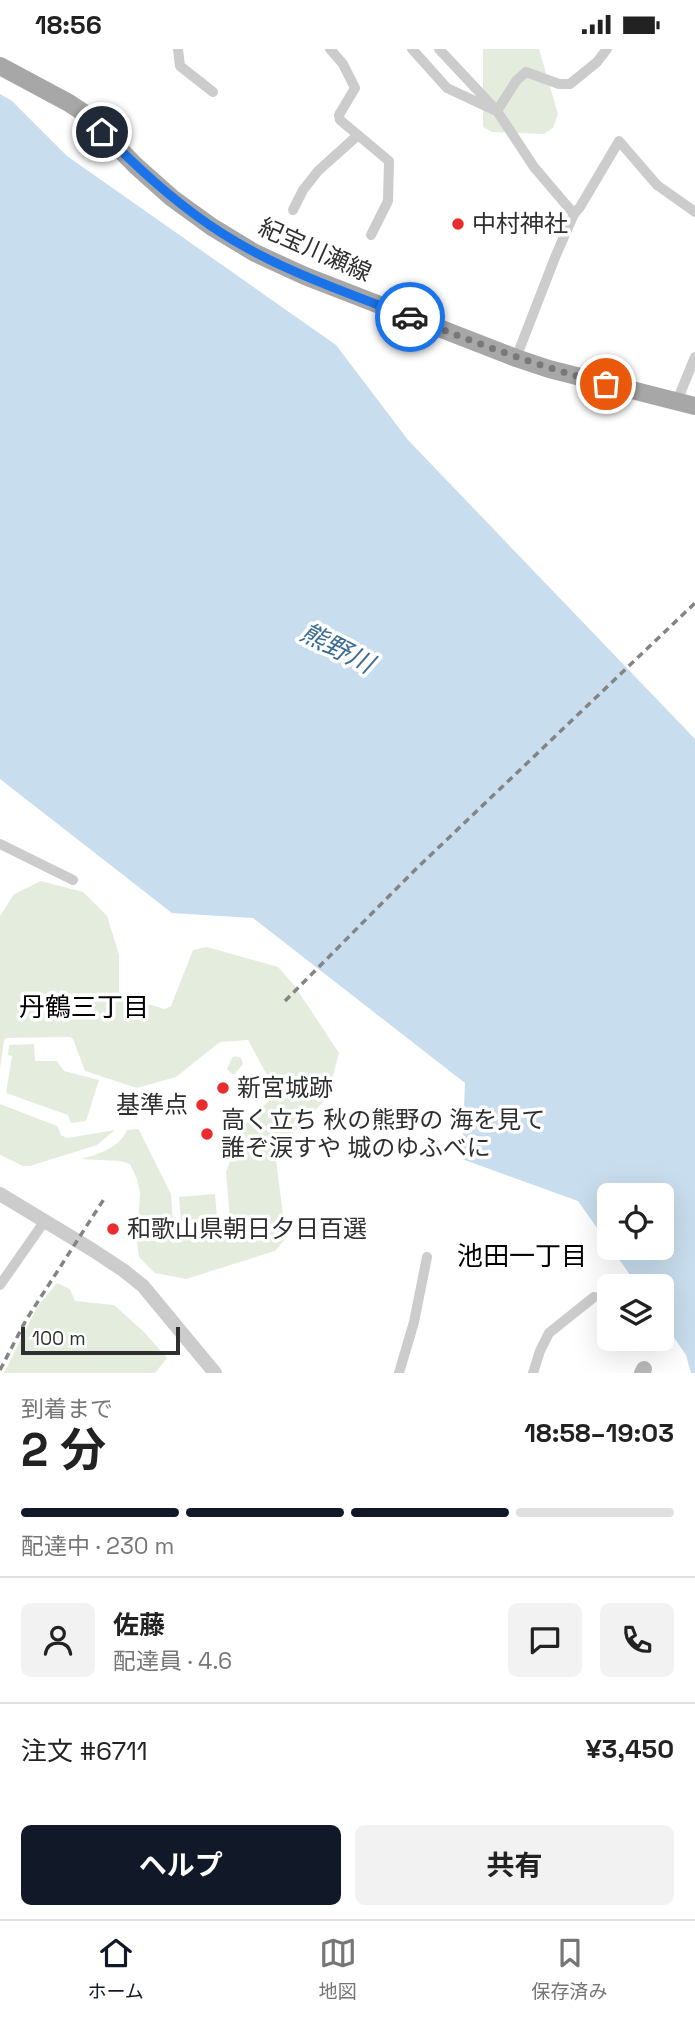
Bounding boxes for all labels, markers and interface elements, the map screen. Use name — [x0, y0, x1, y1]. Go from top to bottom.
text: 18:56 — [35, 8, 102, 42]
pin — [72, 102, 132, 162]
icon: home — [83, 113, 121, 151]
place label: 中村神社 — [472, 208, 568, 239]
street label: 紀宝川瀬線 — [254, 211, 376, 288]
marker: 中村神社 — [450, 216, 466, 232]
courier — [375, 282, 445, 352]
icon: car — [391, 298, 429, 336]
pin — [576, 354, 636, 414]
icon: bag — [587, 365, 625, 403]
water label: 熊野川 — [295, 615, 382, 682]
district label: 丹鶴三丁目 — [19, 990, 149, 1024]
place label: 新宮城跡 — [237, 1072, 333, 1103]
marker: 新宮城跡 — [215, 1080, 231, 1096]
place label: 基準点 — [116, 1089, 188, 1120]
marker: 基準点 — [194, 1097, 210, 1113]
place label: 高く立ち 秋の熊野の 海を見て 誰ぞ涙すや 城のゆふべに — [221, 1104, 545, 1163]
marker: 高く立ち 秋の熊野の 海を見て 誰ぞ涙すや 城のゆふべに — [199, 1126, 215, 1142]
map controls — [597, 1183, 674, 1351]
button: locate — [597, 1183, 674, 1260]
place label: 和歌山県朝日夕日百選 — [127, 1213, 367, 1244]
marker: 和歌山県朝日夕日百選 — [105, 1221, 121, 1237]
district label: 池田一丁目 — [457, 1239, 587, 1273]
button: layers — [597, 1274, 674, 1351]
scale bar — [21, 1324, 180, 1356]
text: 100 m — [32, 1326, 86, 1351]
text: 到着まで — [21, 1394, 113, 1424]
text: 18:58–19:03 — [524, 1416, 674, 1450]
text: 2 分 — [21, 1421, 106, 1479]
text: 配達中 · 230 m — [21, 1531, 174, 1561]
button: person — [21, 1603, 95, 1677]
button: chat — [508, 1603, 582, 1677]
button: phone — [600, 1603, 674, 1677]
text: 佐藤 — [113, 1608, 165, 1642]
text: 配達員 · 4.6 — [113, 1646, 232, 1676]
text: ¥3,450 — [585, 1732, 674, 1766]
text: 注文 #6711 — [21, 1734, 148, 1768]
button: ヘルプ — [21, 1825, 341, 1905]
button: 共有 — [355, 1825, 674, 1905]
tab: ホーム — [87, 1934, 144, 2004]
tab: 地図 — [319, 1934, 357, 2004]
tab: 保存済み — [532, 1934, 608, 2004]

